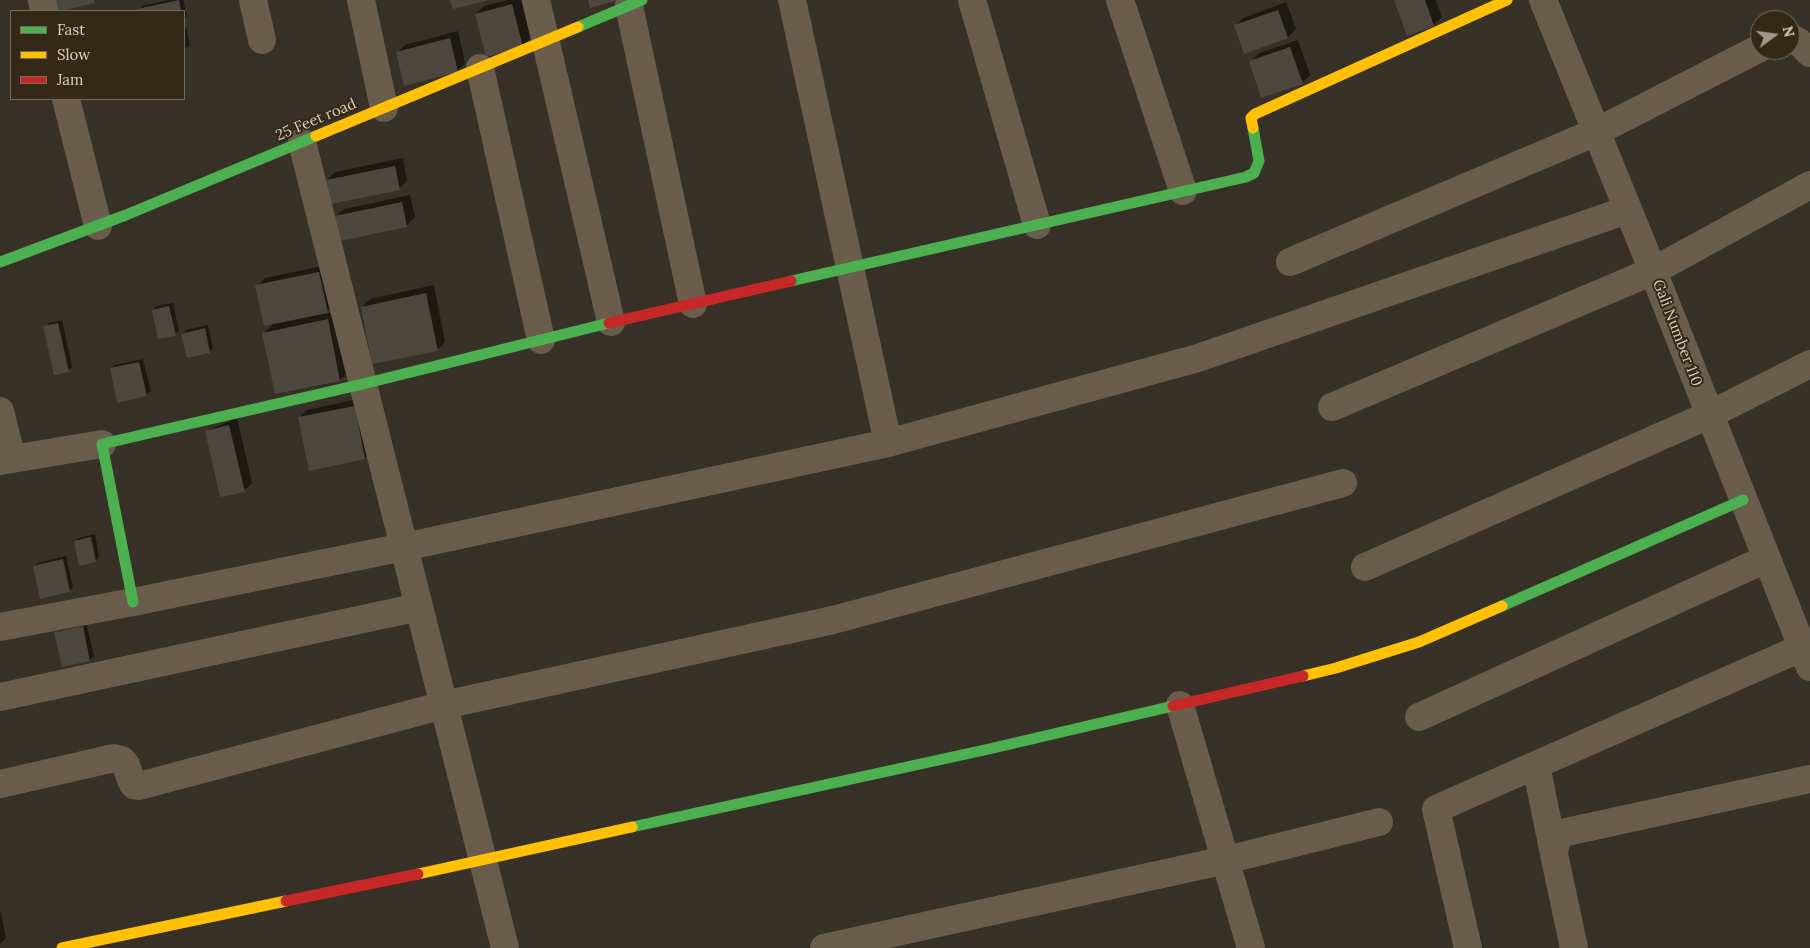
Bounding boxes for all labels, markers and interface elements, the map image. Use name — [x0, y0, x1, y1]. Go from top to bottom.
legend — [10, 10, 185, 100]
north arrow — [1750, 10, 1800, 60]
text: Fast — [57, 20, 85, 39]
text: N — [1779, 24, 1799, 39]
text: Slow — [57, 45, 90, 64]
text: Jam — [57, 70, 84, 89]
street label: 25 Feet road — [273, 95, 359, 145]
street label: Gali Number 110 — [1648, 277, 1706, 389]

